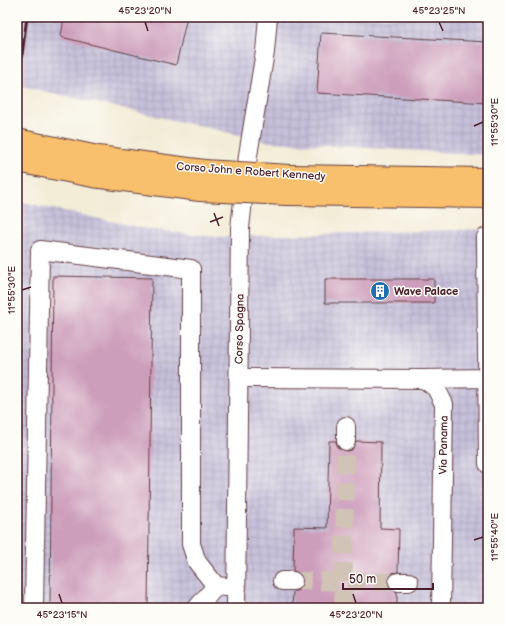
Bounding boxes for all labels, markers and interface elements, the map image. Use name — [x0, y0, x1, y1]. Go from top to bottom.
text: 45°23'20"N — [118, 5, 172, 17]
text: 45°23'25"N — [412, 5, 466, 17]
text: 11°55'30"E — [489, 97, 501, 146]
street label: Corso John e Robert Kennedy — [176, 160, 326, 183]
text: 11°55'30"E — [6, 265, 18, 314]
building icon: Wave Palace — [369, 280, 391, 302]
place label: Wave Palace — [394, 285, 458, 298]
street label: Corso Spagna — [232, 294, 247, 364]
street label: Via Panama — [436, 415, 451, 475]
text: 11°55'40"E — [489, 512, 501, 561]
scale bar — [343, 565, 433, 591]
text: 50 m — [349, 572, 376, 587]
text: 45°23'15"N — [36, 609, 88, 621]
text: 45°23'20"N — [329, 609, 383, 621]

